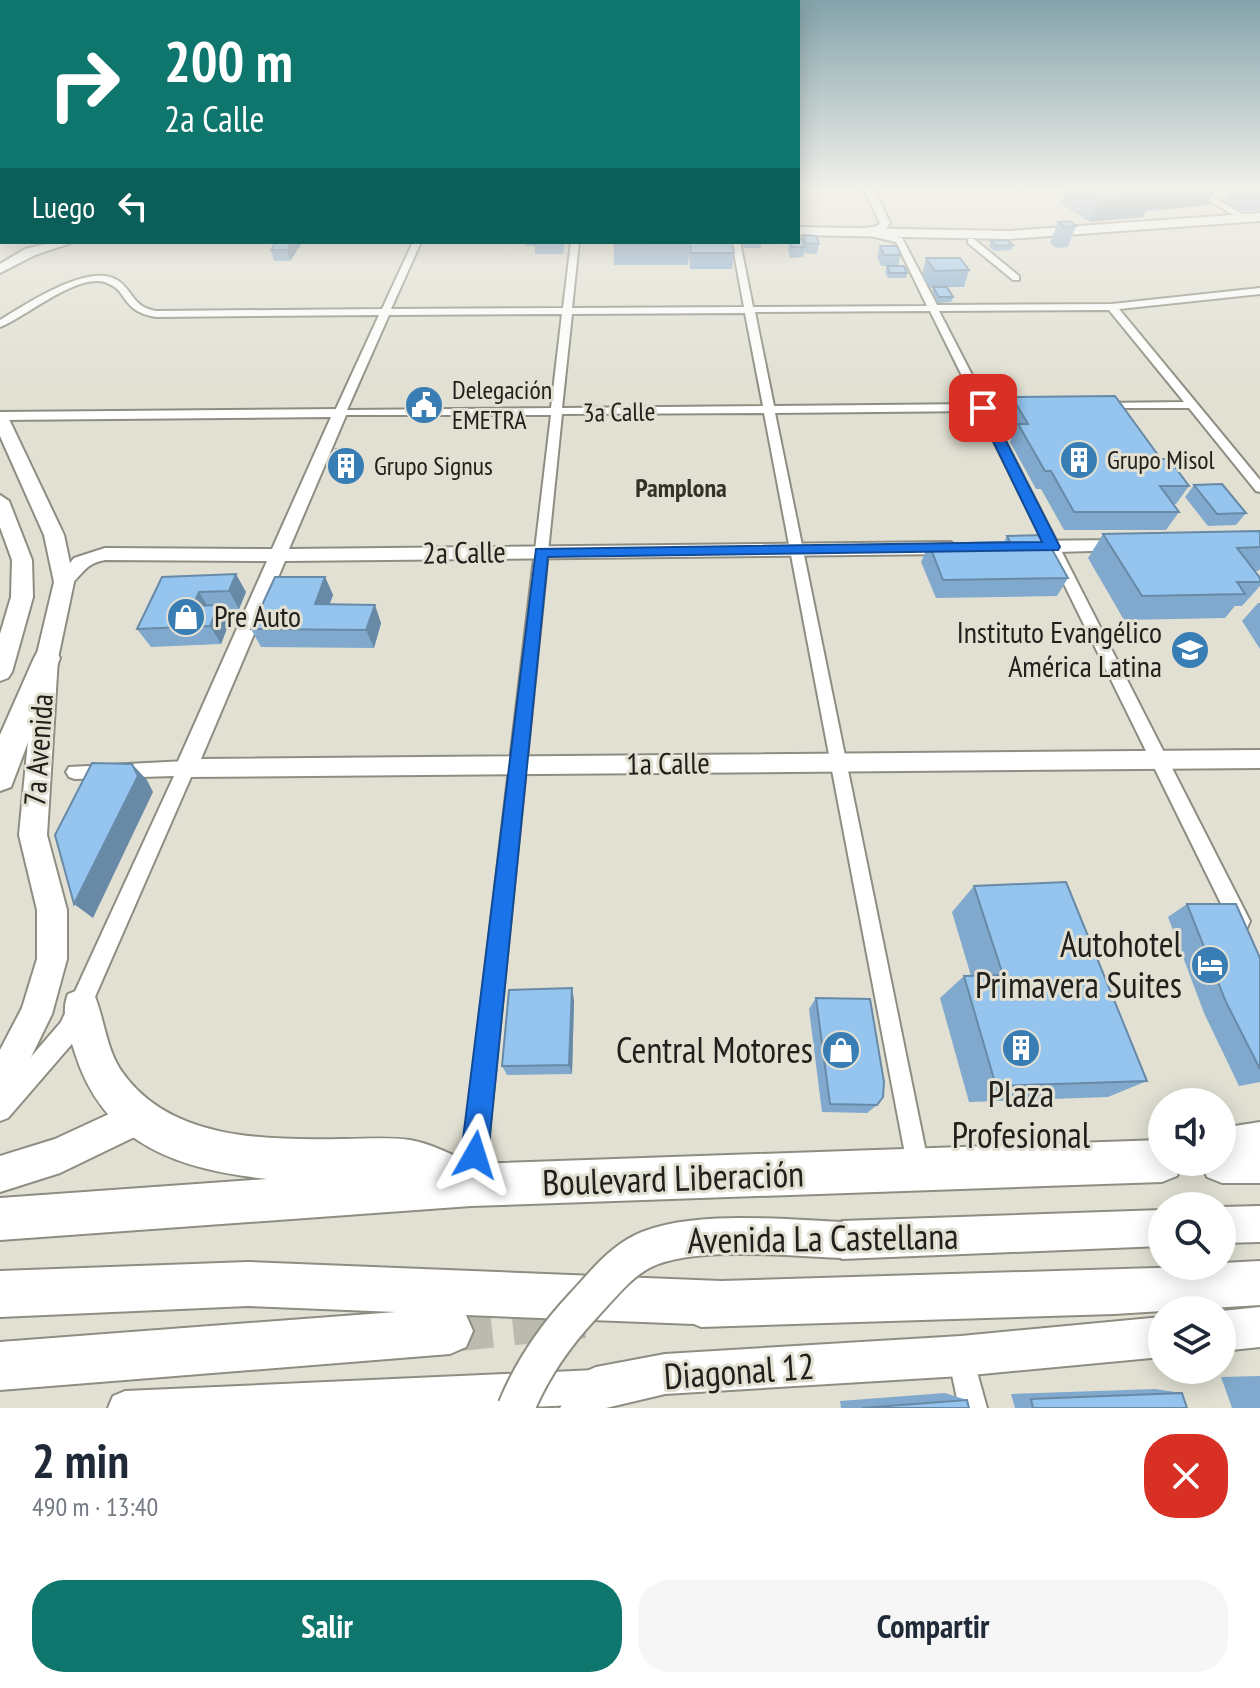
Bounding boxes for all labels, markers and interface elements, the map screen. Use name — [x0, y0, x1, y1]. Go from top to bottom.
text: 200 m — [164, 25, 293, 97]
icon: right — [32, 32, 136, 136]
text: 2a Calle — [164, 95, 264, 142]
icon: left — [111, 184, 155, 228]
text: Luego — [32, 187, 95, 226]
place label: Delegación EMETRA — [452, 373, 552, 436]
pin — [949, 374, 1017, 442]
public building icon: Delegación EMETRA — [403, 384, 445, 426]
icon: arrive — [961, 386, 1005, 430]
street label: 3a Calle — [582, 394, 655, 429]
building icon: Grupo Misol — [1058, 439, 1100, 481]
place label: Grupo Misol — [1107, 443, 1215, 476]
building icon: Grupo Signus — [325, 445, 367, 487]
place label: Grupo Signus — [374, 449, 493, 482]
district label: Pamplona — [635, 471, 727, 504]
street label: 2a Calle — [422, 531, 506, 572]
shop icon: Pre Auto — [165, 596, 207, 638]
place label: Pre Auto — [214, 596, 301, 635]
place label: Instituto Evangélico América Latina — [957, 612, 1162, 685]
school or university icon: Instituto Evangélico América Latina — [1169, 629, 1211, 671]
street label: 7a Avenida — [14, 692, 61, 807]
street label: 1a Calle — [626, 742, 710, 783]
place label: Autohotel Primavera Suites — [975, 920, 1183, 1008]
hotel icon: Autohotel Primavera Suites — [1189, 944, 1231, 986]
place label: Central Motores — [616, 1026, 813, 1073]
building icon: Plaza Profesional — [1000, 1027, 1042, 1069]
shop icon: Central Motores — [820, 1029, 862, 1071]
place label: Plaza Profesional — [952, 1070, 1091, 1158]
map controls — [1148, 1088, 1236, 1384]
button: sound — [1148, 1088, 1236, 1176]
position arrow — [433, 1113, 517, 1197]
street label: Boulevard Liberación — [541, 1149, 805, 1206]
button: search — [1148, 1192, 1236, 1280]
street label: Avenida La Castellana — [687, 1212, 959, 1263]
button: layers — [1148, 1296, 1236, 1384]
street label: Diagonal 12 — [662, 1342, 816, 1399]
text: 2 min — [32, 1429, 129, 1491]
button: close — [1144, 1434, 1228, 1518]
text: 490 m · 13:40 — [32, 1490, 158, 1523]
button: Salir — [32, 1580, 622, 1672]
button: Compartir — [638, 1580, 1228, 1672]

